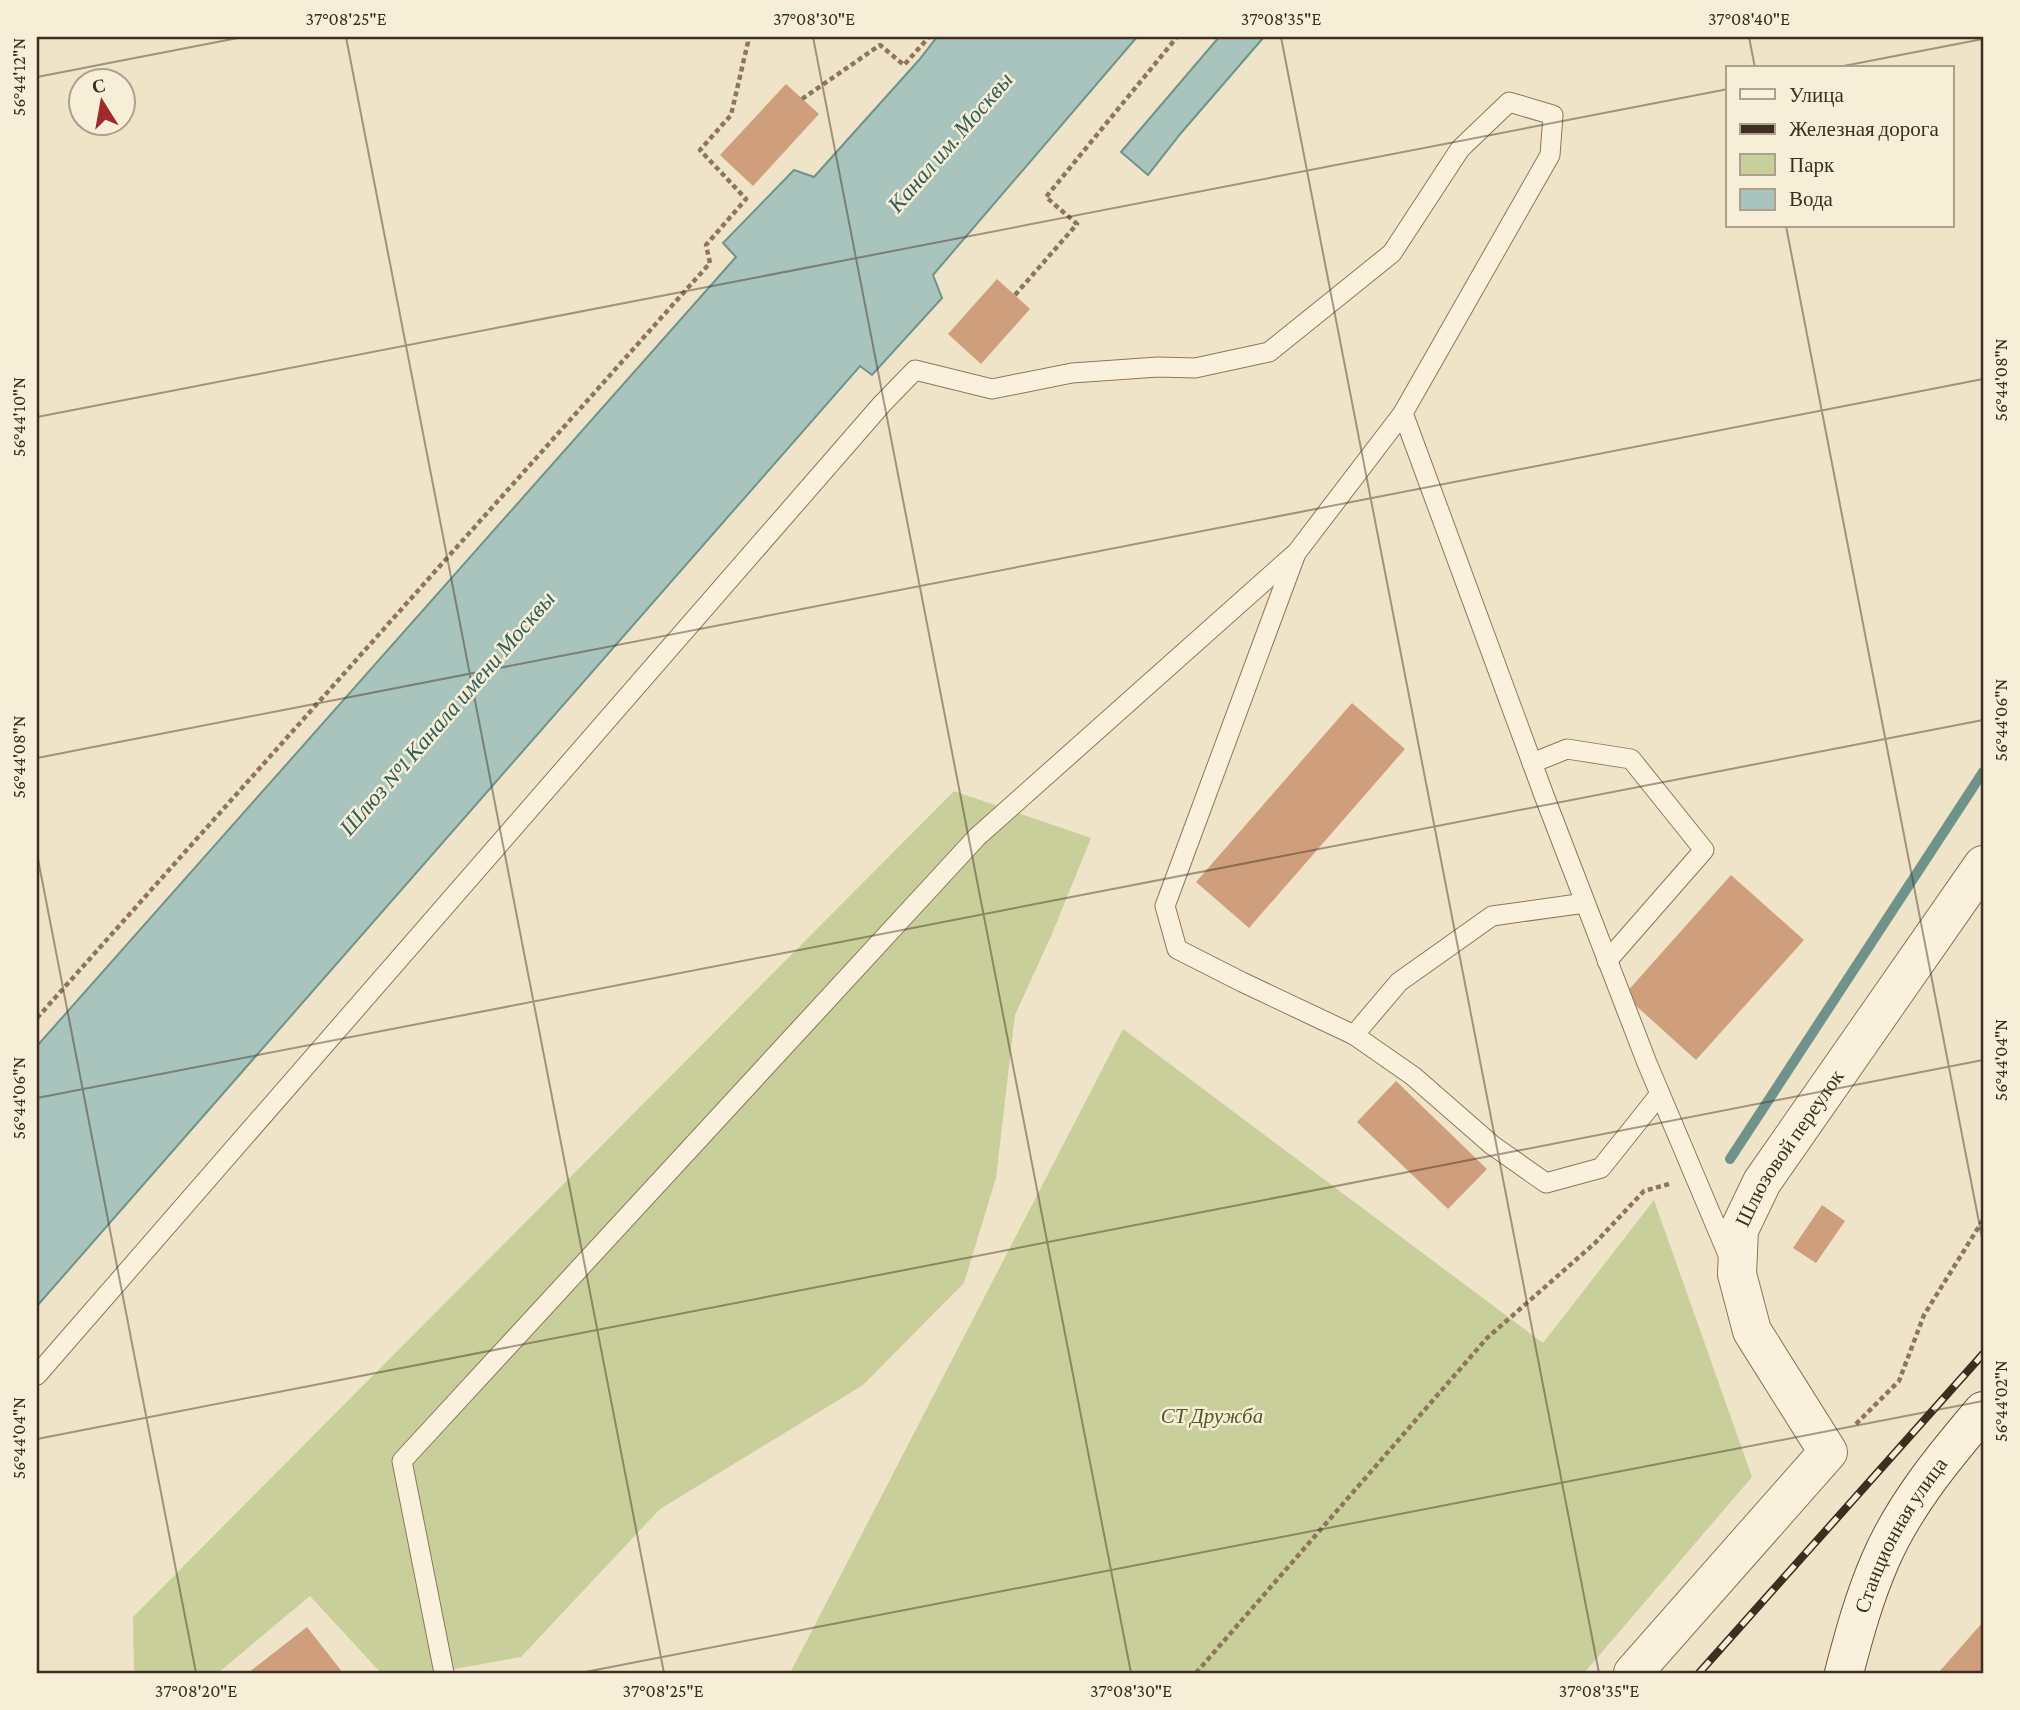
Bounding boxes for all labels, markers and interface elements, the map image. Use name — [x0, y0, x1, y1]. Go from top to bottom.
text: 37°08'25"E — [306, 9, 387, 29]
text: 37°08'30"E — [773, 9, 855, 29]
text: 37°08'35"E — [1241, 9, 1321, 29]
text: 37°08'40"E — [1708, 9, 1790, 29]
text: 56°44'12"N — [9, 38, 29, 116]
north arrow — [66, 66, 136, 136]
legend — [1726, 66, 1954, 228]
water label: Канал им. Москвы — [882, 67, 1018, 218]
text: С — [90, 74, 108, 97]
text: Улица — [1789, 83, 1844, 107]
text: Железная дорога — [1789, 117, 1939, 141]
text: Парк — [1789, 153, 1835, 177]
text: Вода — [1789, 187, 1834, 211]
text: 56°44'08"N — [1991, 338, 2011, 422]
text: 56°44'10"N — [9, 377, 29, 457]
water label: Шлюз №1 Канала имени Москвы — [333, 586, 560, 841]
text: 56°44'06"N — [1991, 678, 2011, 761]
text: 56°44'08"N — [9, 715, 29, 799]
text: 56°44'04"N — [1991, 1019, 2011, 1101]
text: 56°44'06"N — [9, 1056, 29, 1139]
street label: Шлюзовой переулок — [1730, 1064, 1849, 1230]
text: 56°44'02"N — [1991, 1360, 2011, 1442]
text: 56°44'04"N — [9, 1397, 29, 1479]
park label: СТ Дружба — [1161, 1404, 1263, 1428]
street label: Станционная улица — [1850, 1452, 1953, 1616]
text: 37°08'20"E — [155, 1681, 237, 1701]
text: 37°08'25"E — [623, 1681, 704, 1701]
text: 37°08'30"E — [1090, 1681, 1172, 1701]
text: 37°08'35"E — [1559, 1681, 1639, 1701]

